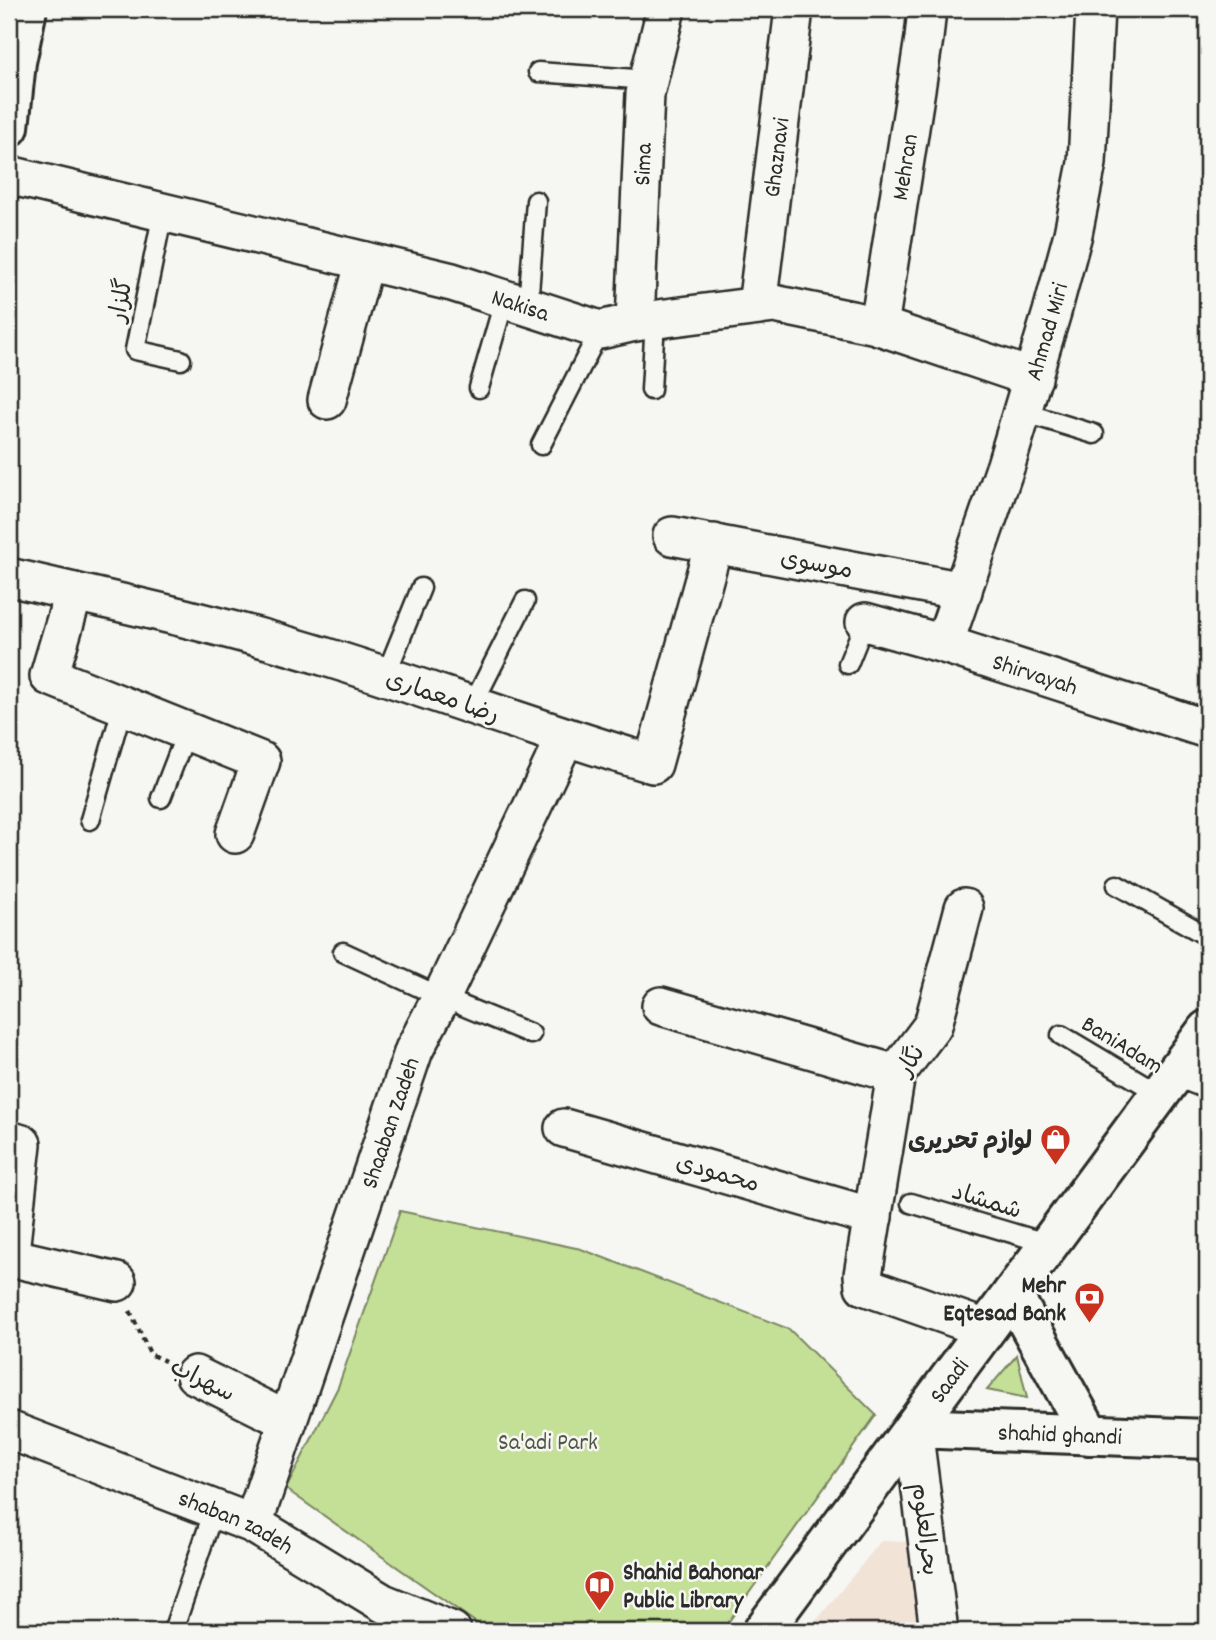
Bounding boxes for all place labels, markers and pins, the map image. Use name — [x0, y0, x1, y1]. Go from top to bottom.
shop icon: لوازم تحریری — [1038, 1123, 1072, 1167]
place label: لوازم تحریری — [908, 1126, 1032, 1160]
place label: Mehr Eqtesad Bank — [943, 1270, 1067, 1332]
bank icon: Mehr Eqtesad Bank — [1072, 1281, 1106, 1325]
place label: Shahid Bahonar Public Library — [623, 1557, 765, 1619]
library icon: Shahid Bahonar Public Library — [583, 1568, 617, 1612]

